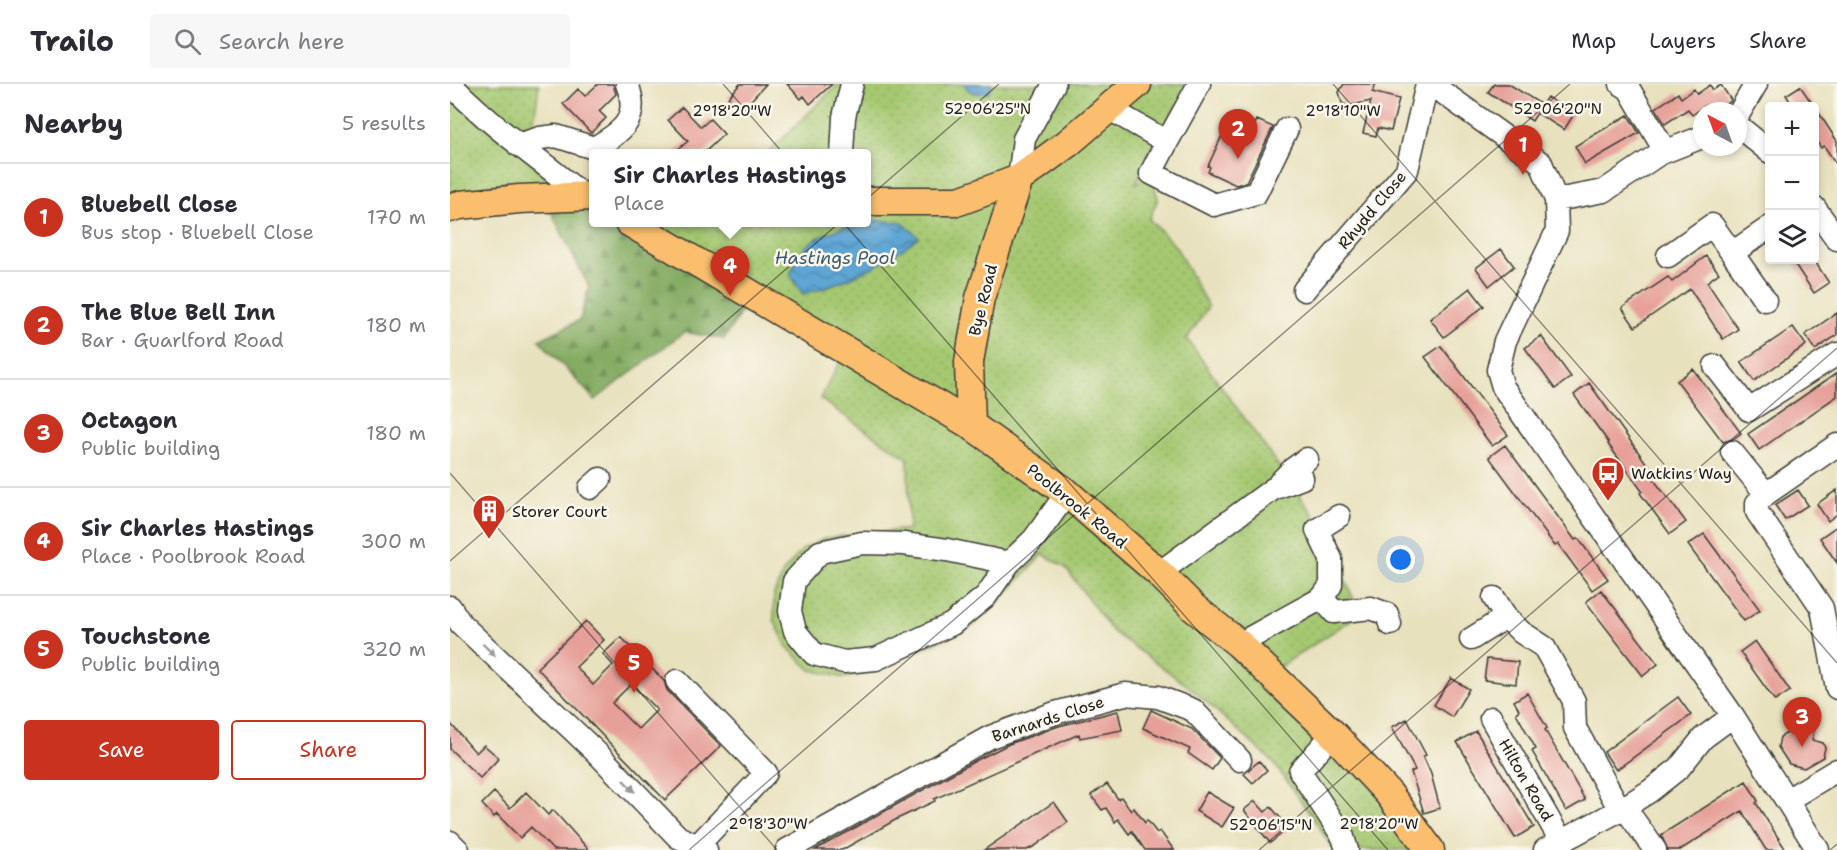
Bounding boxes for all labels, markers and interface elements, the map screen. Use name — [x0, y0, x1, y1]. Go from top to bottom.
search box — [150, 14, 570, 68]
text: Trailo — [30, 22, 114, 60]
icon: search — [171, 25, 204, 58]
text: Search here — [219, 27, 345, 56]
text: Map — [1571, 27, 1616, 55]
text: Layers — [1649, 27, 1716, 55]
text: Share — [1749, 27, 1807, 55]
text: 52°06'25"N — [945, 99, 1031, 119]
text: 52°06'20"N — [1514, 99, 1602, 119]
text: 2°18'20"W — [692, 101, 772, 121]
text: 2°18'10"W — [1305, 101, 1381, 121]
north arrow — [1693, 102, 1747, 156]
map controls — [1765, 102, 1819, 264]
button: + — [1765, 102, 1819, 156]
text: Nearby — [24, 106, 123, 141]
text: 5 results — [342, 110, 426, 136]
pin: 2 — [1218, 110, 1258, 159]
pin: 1 — [1504, 126, 1542, 175]
popup — [589, 149, 871, 227]
button: − — [1765, 156, 1819, 210]
text: Sir Charles Hastings — [613, 161, 847, 190]
street label: Rhydd Close — [1333, 166, 1411, 254]
text: Bluebell Close — [81, 190, 238, 219]
text: Place — [613, 190, 664, 216]
text: 1 — [39, 204, 48, 230]
text: 170 m — [367, 204, 426, 230]
button: layers — [1765, 210, 1819, 264]
text: Bus stop · Bluebell Close — [81, 219, 314, 245]
pin: 4 — [710, 246, 750, 296]
water label: Hastings Pool — [775, 246, 895, 270]
street label: Bye Road — [964, 262, 1002, 338]
text: The Blue Bell Inn — [81, 298, 275, 327]
text: 2 — [37, 312, 51, 338]
text: 180 m — [366, 312, 426, 338]
text: Bar · Guarlford Road — [81, 327, 284, 353]
text: Octagon — [81, 406, 177, 435]
text: 3 — [37, 420, 51, 446]
text: 180 m — [366, 420, 426, 446]
text: Public building — [81, 435, 220, 461]
bus stop icon: Watkins Way — [1590, 455, 1626, 502]
street label: Poolbrook Road — [1023, 459, 1131, 553]
place label: Watkins Way — [1631, 463, 1732, 484]
building icon: Storer Court — [471, 493, 507, 540]
place label: Storer Court — [512, 501, 608, 522]
text: Sir Charles Hastings — [81, 514, 314, 543]
text: 4 — [37, 528, 51, 554]
text: 300 m — [360, 528, 426, 554]
text: Place · Poolbrook Road — [81, 543, 305, 569]
your location — [1386, 545, 1415, 574]
text: Touchstone — [81, 622, 211, 651]
text: 5 — [37, 636, 50, 662]
text: 320 m — [362, 636, 426, 662]
one-way arrow — [482, 643, 497, 657]
pin: 5 — [614, 644, 654, 693]
text: Public building — [81, 651, 220, 677]
street label: Barnards Close — [989, 691, 1107, 747]
pin: 3 — [1782, 698, 1822, 747]
button: Save — [24, 720, 219, 780]
button: Share — [231, 720, 426, 780]
street label: Hilton Road — [1494, 735, 1558, 825]
one-way arrow — [622, 779, 636, 794]
text: 2°18'30"W — [728, 814, 808, 834]
text: 2°18'20"W — [1339, 814, 1419, 834]
text: 52°06'15"N — [1230, 815, 1312, 835]

